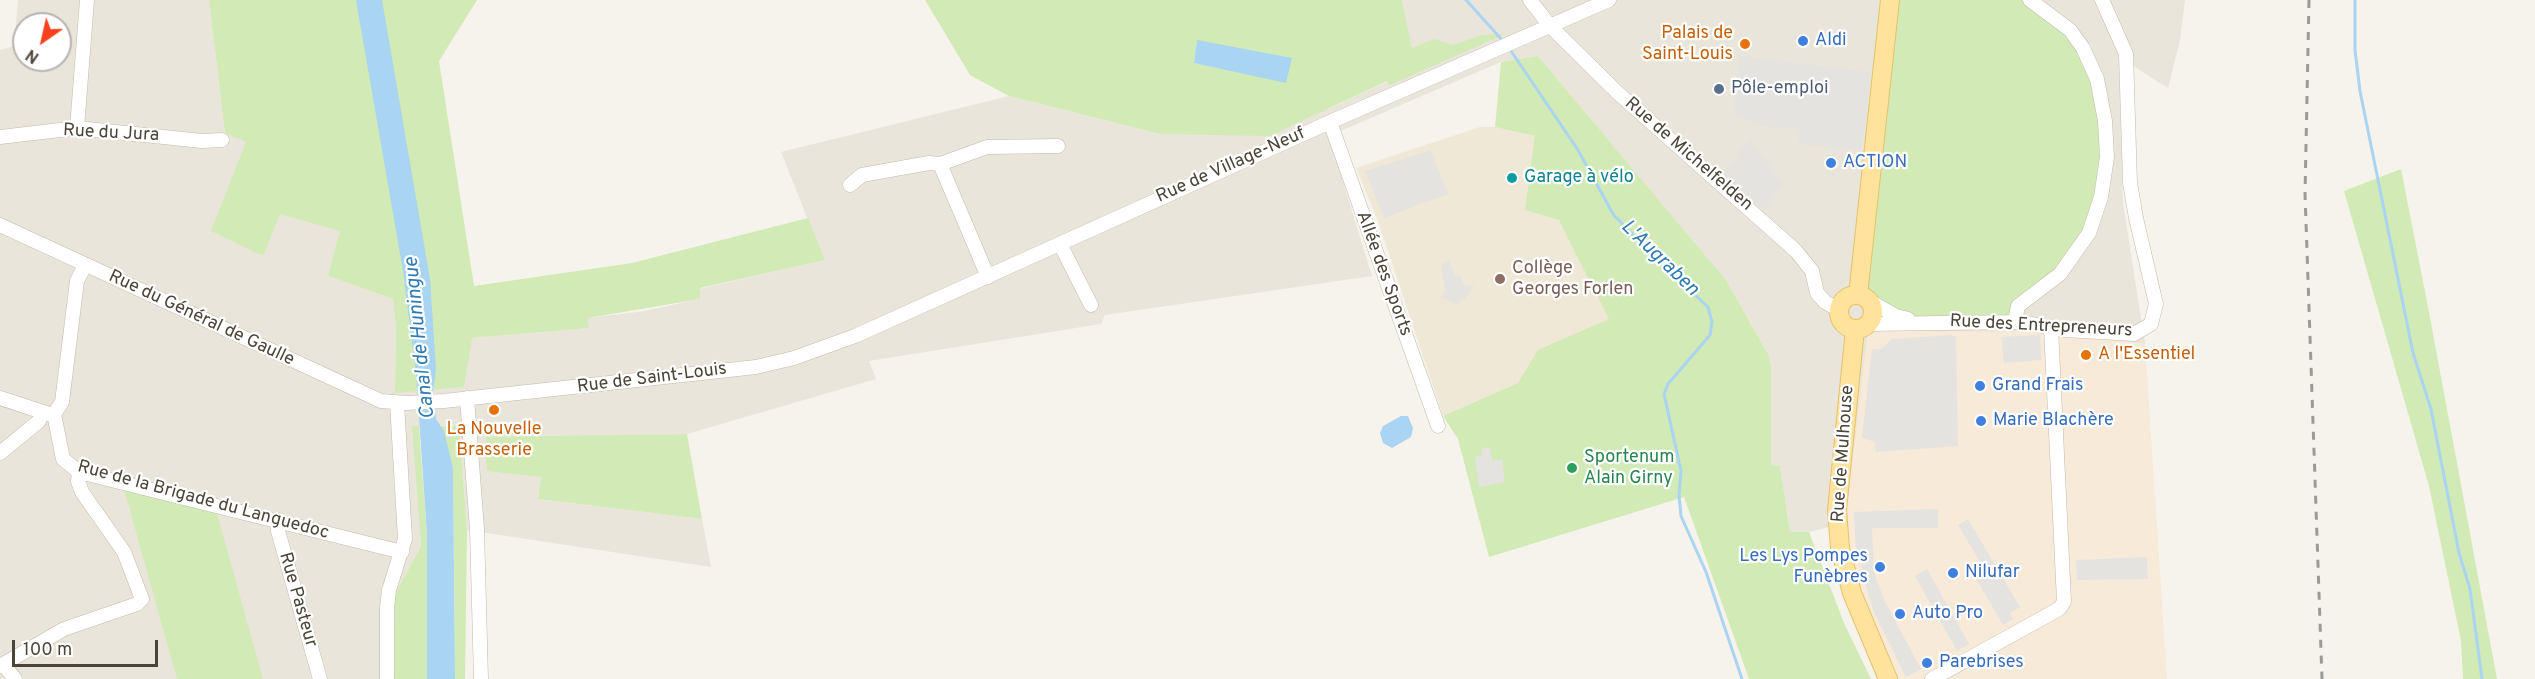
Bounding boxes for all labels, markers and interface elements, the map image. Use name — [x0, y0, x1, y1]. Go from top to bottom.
north arrow — [12, 12, 72, 72]
place label: Palais de Saint-Louis — [1642, 23, 1733, 66]
place label: Aldi — [1815, 30, 1847, 52]
marker: Aldi — [1796, 34, 1810, 48]
marker: Palais de Saint-Louis — [1738, 37, 1752, 51]
text: N — [23, 44, 43, 67]
place label: Pôle-emploi — [1731, 78, 1829, 100]
marker: Pôle-emploi — [1712, 82, 1726, 96]
street label: Rue de Michelfelden — [1620, 94, 1756, 216]
street label: Rue du Jura — [62, 121, 160, 147]
street label: Rue de Village-Neuf — [1153, 123, 1309, 209]
place label: ACTION — [1843, 152, 1907, 174]
marker: ACTION — [1824, 156, 1838, 170]
place label: Garage à vélo — [1524, 167, 1634, 189]
marker: Garage à vélo — [1505, 171, 1519, 185]
street label: Allée des Sports — [1350, 209, 1416, 339]
water label: L'Augraben — [1615, 216, 1703, 302]
water label: Canal de Huningue — [401, 256, 441, 420]
place label: Collège Georges Forlen — [1512, 258, 1633, 300]
street label: Rue du Général de Gaulle — [105, 266, 297, 372]
marker: Collège Georges Forlen — [1493, 272, 1507, 286]
street label: Rue des Entrepreneurs — [1949, 311, 2133, 343]
place label: A l'Essentiel — [2098, 344, 2195, 366]
marker: A l'Essentiel — [2079, 348, 2093, 362]
street label: Rue de Saint-Louis — [576, 359, 728, 399]
place label: Grand Frais — [1992, 375, 2083, 397]
marker: Grand Frais — [1973, 379, 1987, 393]
street label: Rue de Mulhouse — [1828, 385, 1860, 523]
marker: La Nouvelle Brasserie — [487, 403, 501, 417]
place label: Marie Blachère — [1993, 410, 2114, 432]
marker: Marie Blachère — [1974, 414, 1988, 428]
place label: La Nouvelle Brasserie — [447, 419, 541, 462]
place label: Sportenum Alain Girny — [1584, 447, 1675, 490]
street label: Rue de la Brigade du Languedoc — [75, 457, 331, 545]
marker: Sportenum Alain Girny — [1565, 461, 1579, 475]
place label: Les Lys Pompes Funèbres — [1739, 546, 1868, 588]
street label: Rue Pasteur — [273, 550, 321, 650]
marker: Les Lys Pompes Funèbres — [1873, 560, 1887, 574]
place label: Nilufar — [1965, 562, 2020, 584]
marker: Nilufar — [1946, 566, 1960, 580]
place label: Auto Pro — [1912, 603, 1983, 625]
marker: Auto Pro — [1893, 607, 1907, 621]
scale bar — [15, 628, 160, 666]
text: 100 m — [23, 639, 72, 662]
place label: Parebrises — [1939, 652, 2024, 674]
marker: Parebrises — [1920, 656, 1934, 670]

